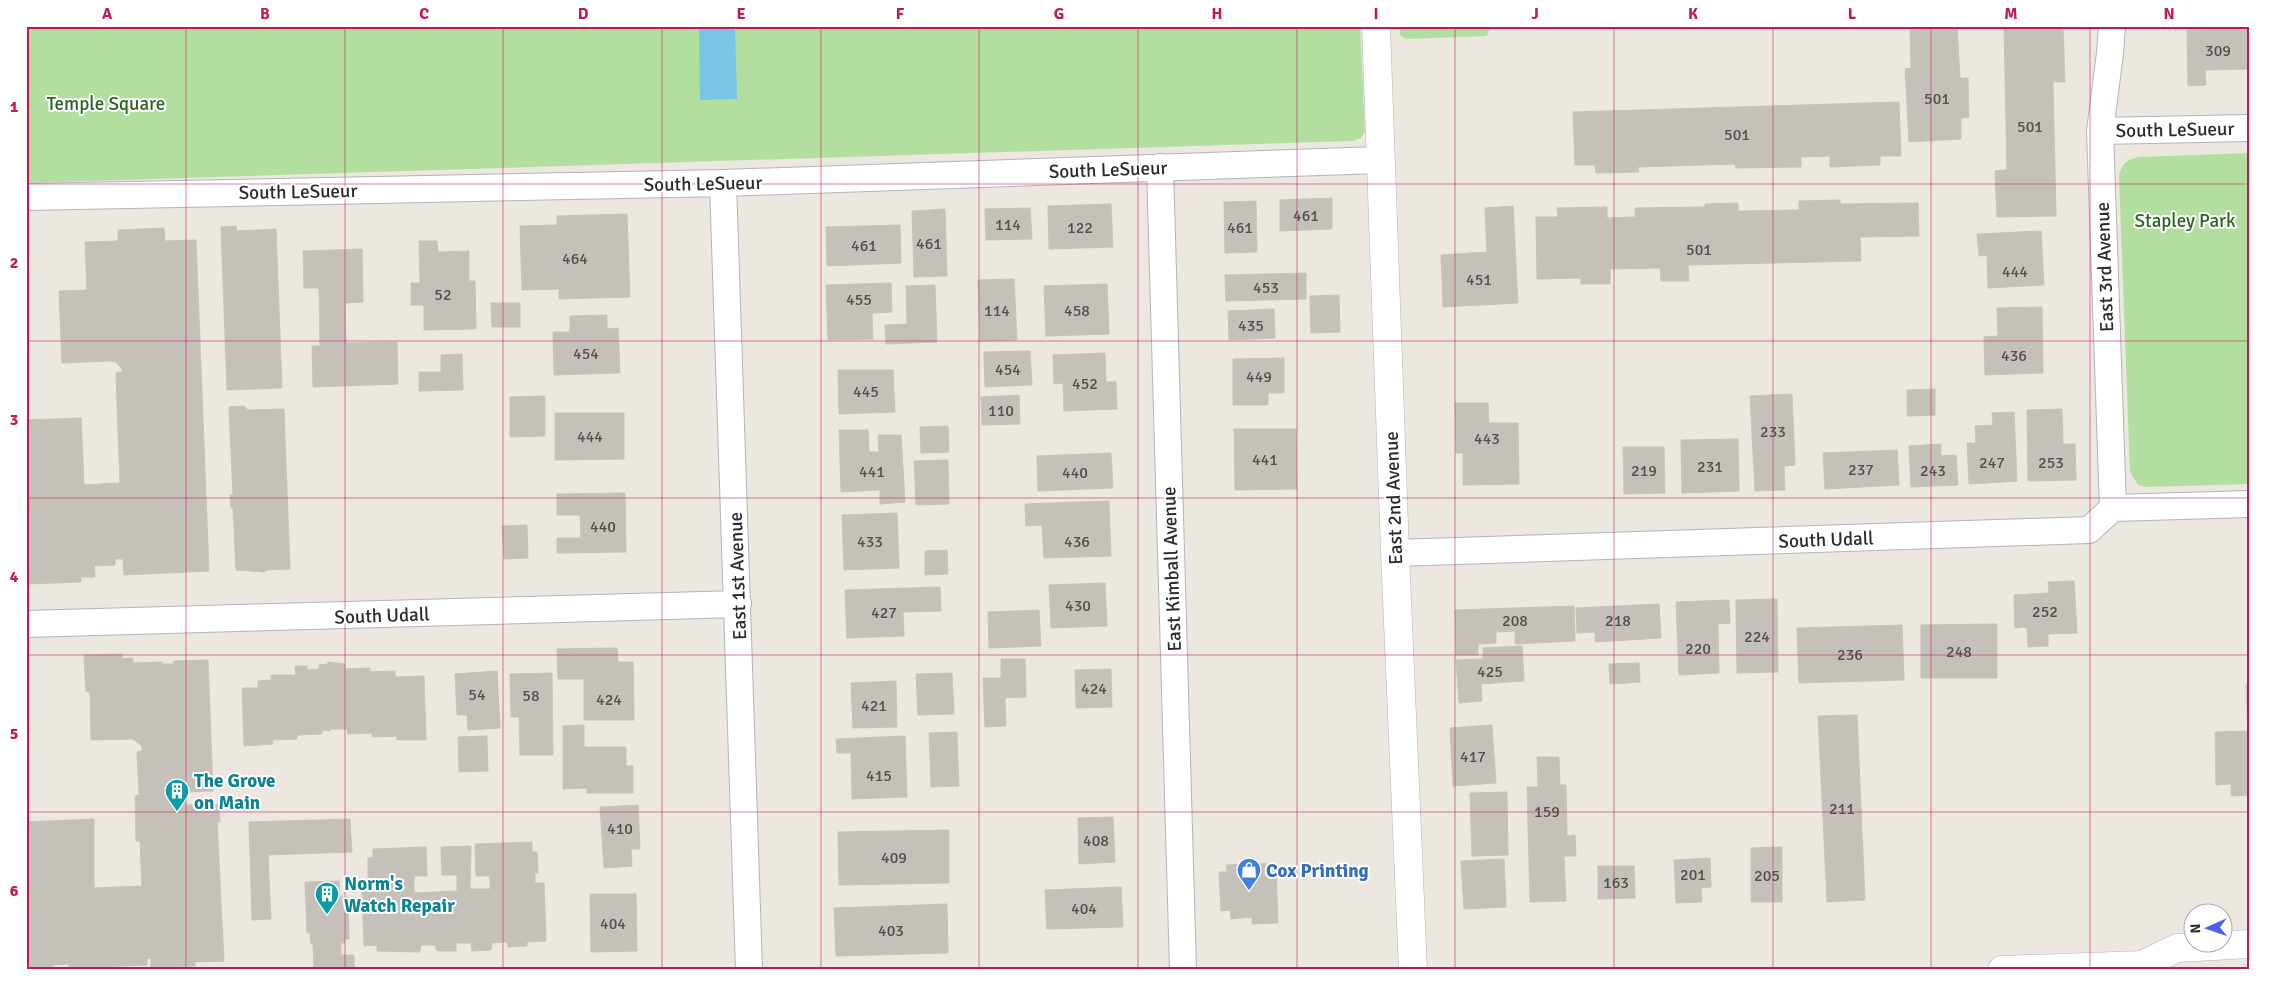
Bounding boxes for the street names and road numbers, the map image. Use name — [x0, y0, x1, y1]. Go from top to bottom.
street label: South LeSueur — [2115, 117, 2235, 143]
street label: South LeSueur — [1048, 156, 1168, 184]
street label: South LeSueur — [643, 171, 763, 197]
street label: South LeSueur — [238, 179, 358, 205]
street label: East 3rd Avenue — [2091, 202, 2119, 332]
street label: East 2nd Avenue — [1380, 431, 1408, 565]
street label: East Kimball Avenue — [1157, 486, 1187, 652]
street label: East 1st Avenue — [724, 511, 752, 640]
street label: South Udall — [1778, 526, 1874, 554]
street label: South Udall — [334, 602, 430, 630]

